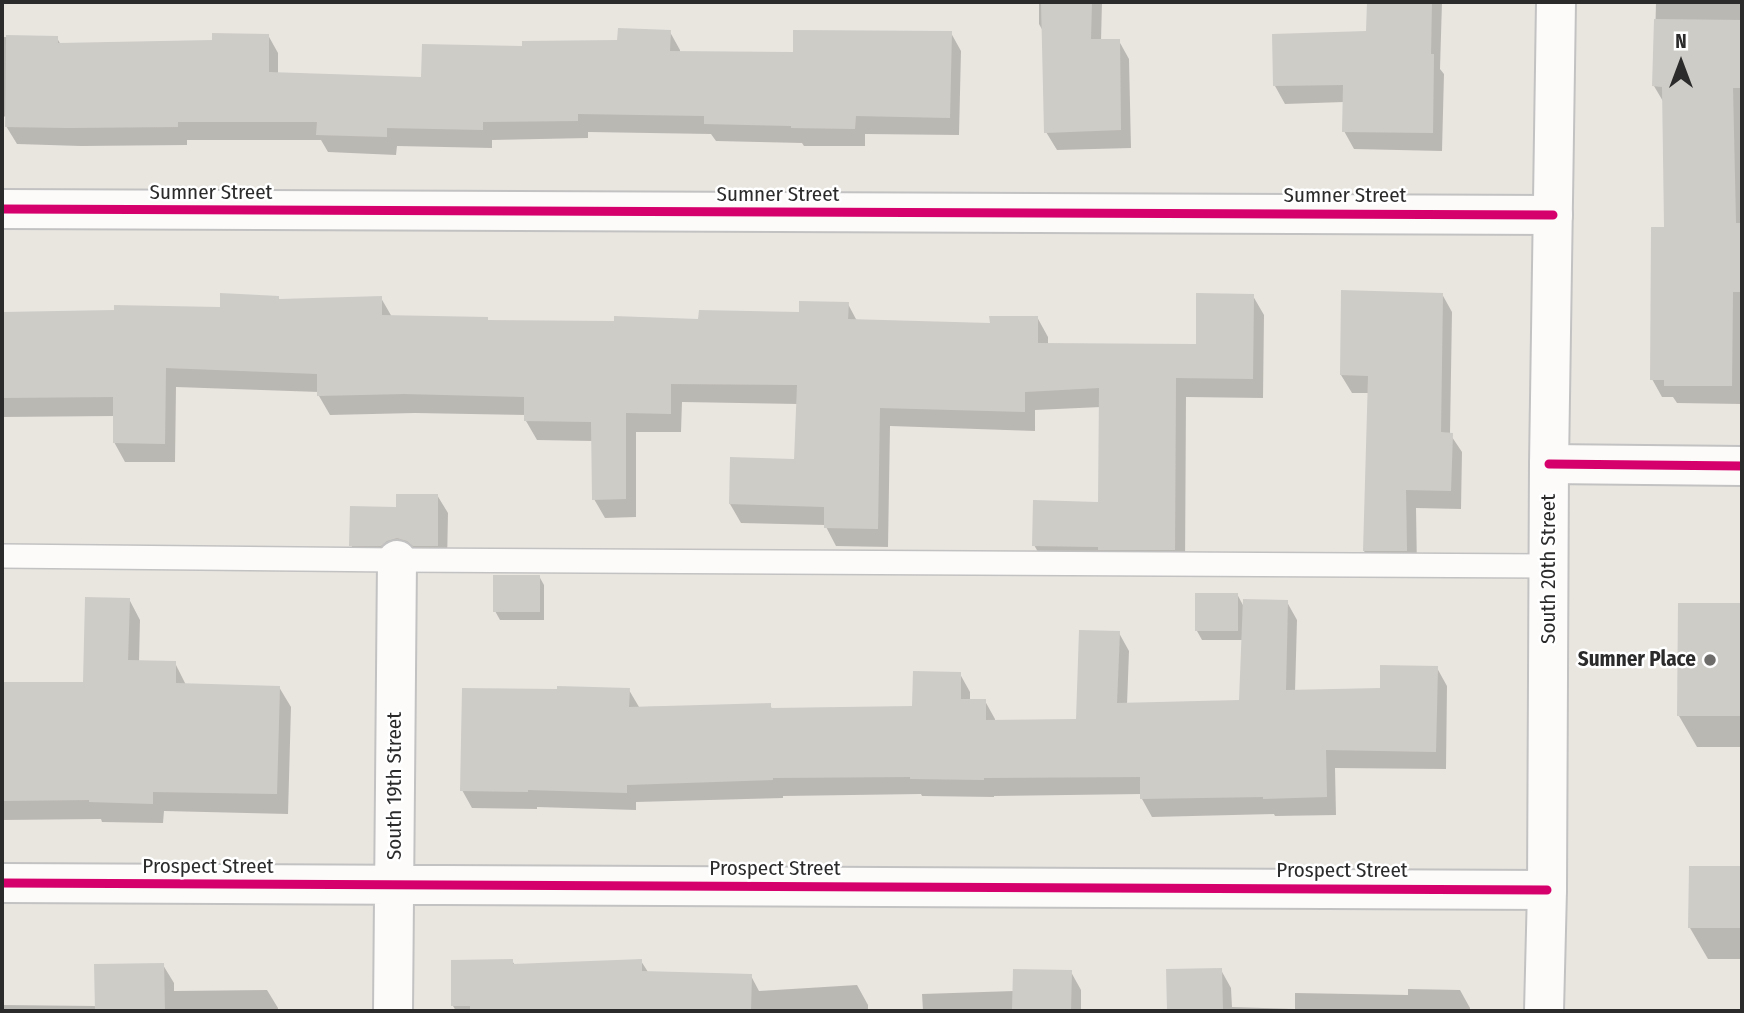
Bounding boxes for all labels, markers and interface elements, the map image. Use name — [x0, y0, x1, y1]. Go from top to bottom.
north arrow — [1646, 28, 1716, 98]
text: N — [1675, 30, 1687, 53]
street label: Sumner Street — [150, 180, 272, 206]
street label: Sumner Street — [717, 182, 839, 208]
street label: Sumner Street — [1284, 183, 1406, 209]
street label: South 20th Street — [1536, 494, 1562, 644]
place label: Sumner Place — [1578, 647, 1696, 673]
marker: Sumner Place — [1702, 652, 1718, 668]
street label: South 19th Street — [382, 712, 408, 860]
street label: Prospect Street — [142, 854, 274, 880]
street label: Prospect Street — [709, 856, 841, 882]
street label: Prospect Street — [1276, 858, 1408, 884]

